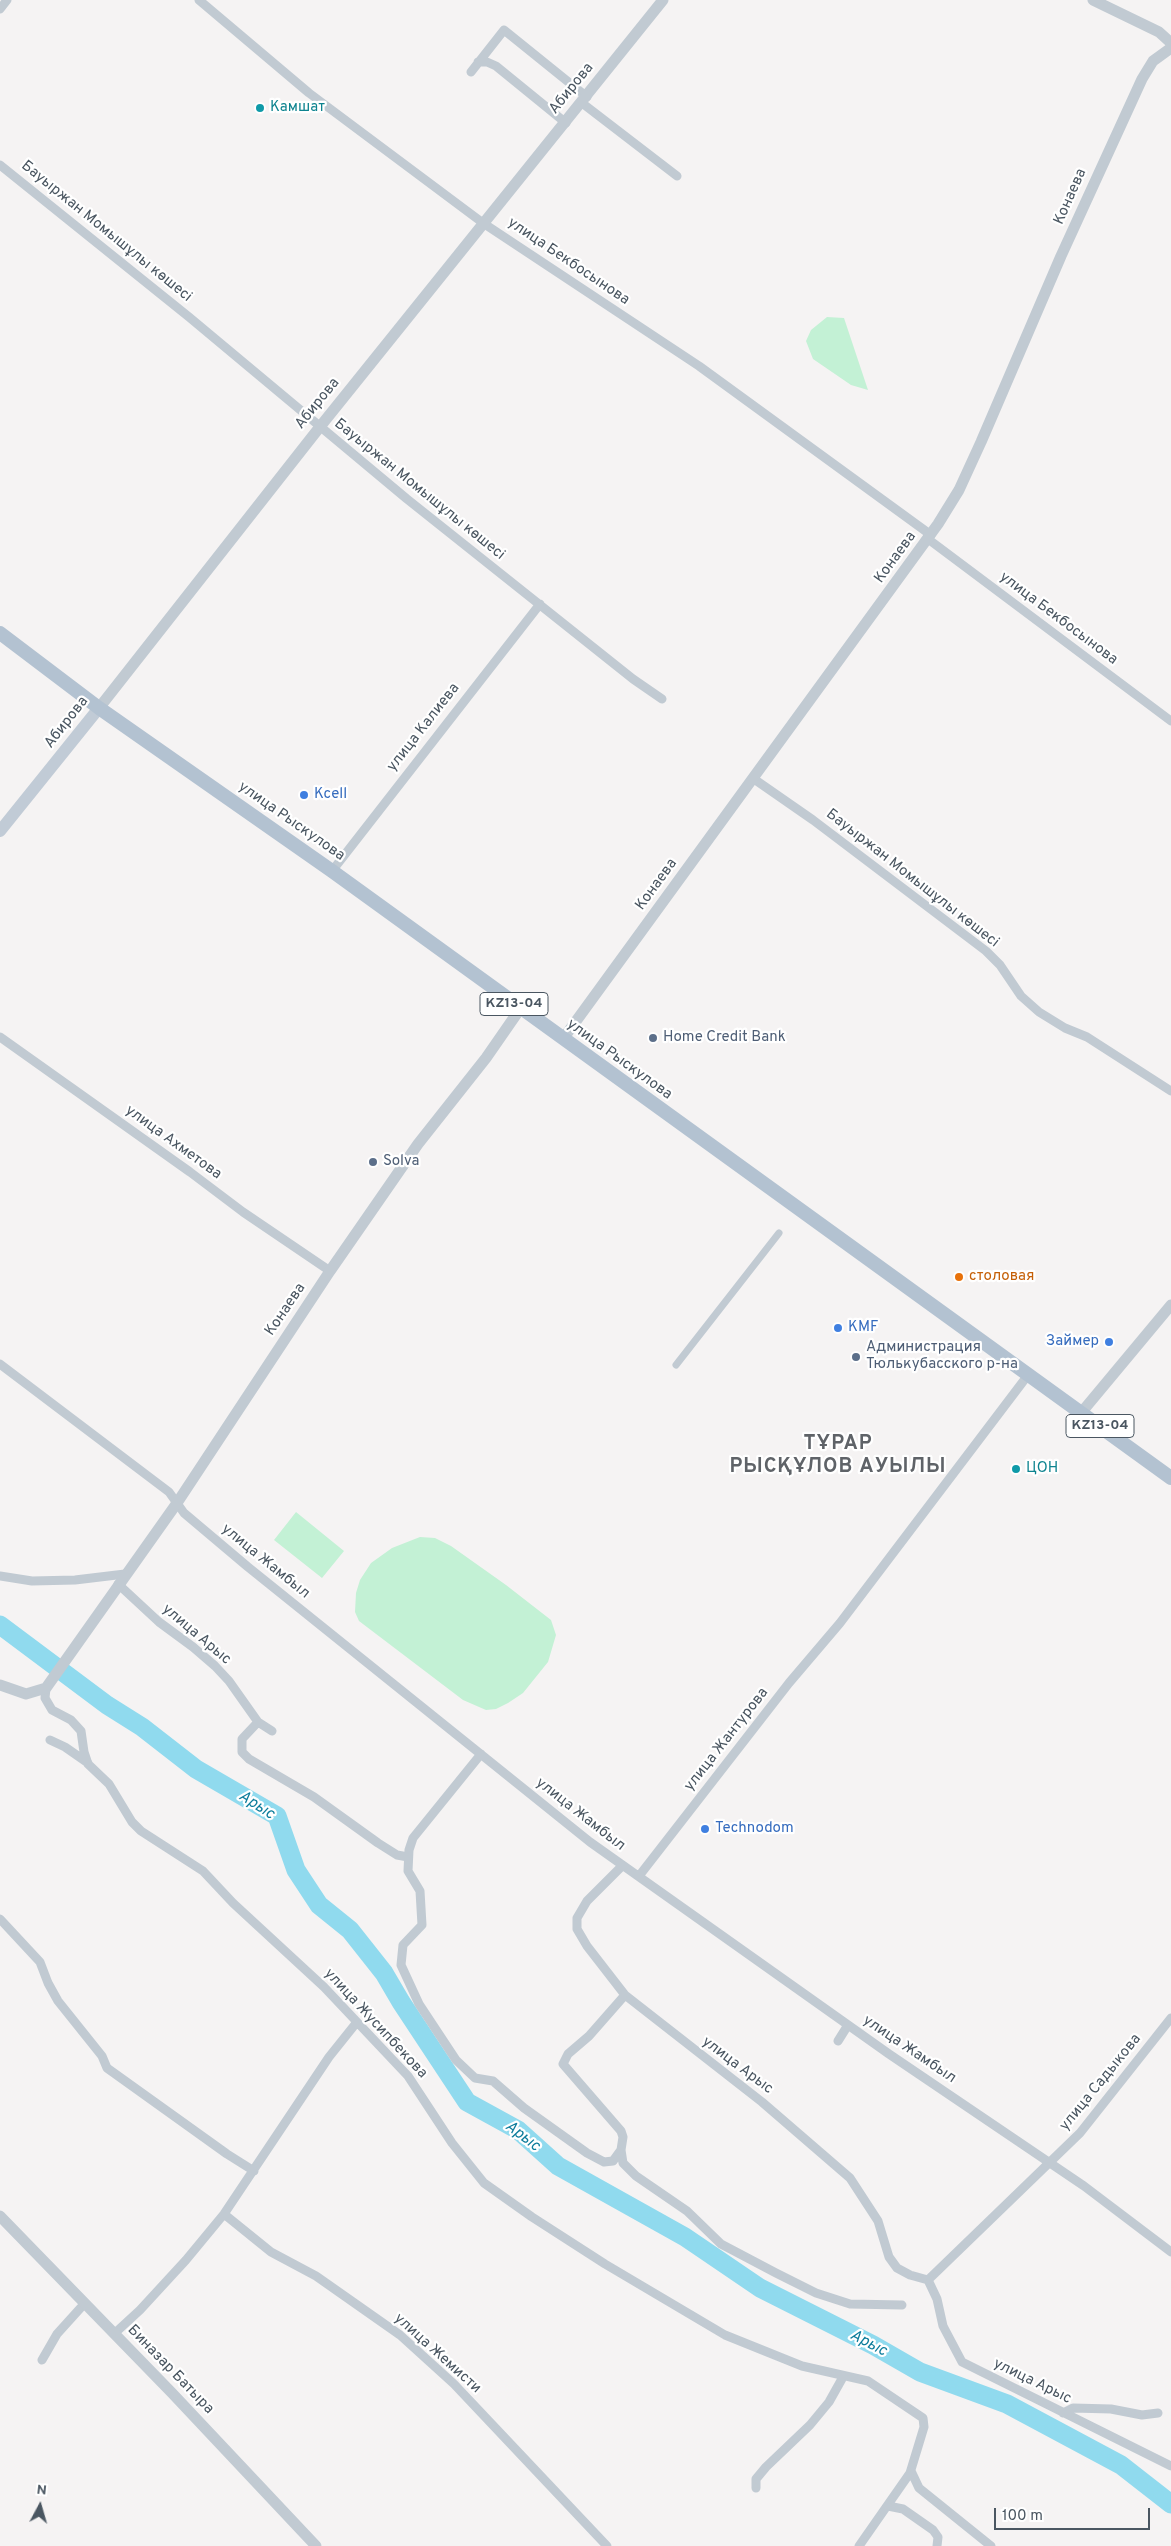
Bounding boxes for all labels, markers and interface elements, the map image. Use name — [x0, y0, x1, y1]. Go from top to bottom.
street label: Абирова — [546, 60, 598, 118]
place label: Камшат — [270, 99, 325, 117]
marker: Камшат — [254, 102, 266, 114]
street label: Бауыржан Момышұлы көшесі — [17, 157, 195, 307]
street label: Конаева — [1051, 166, 1091, 228]
street label: улица Бекбосынова — [504, 214, 632, 310]
street label: Абирова — [292, 375, 344, 433]
street label: Бауыржан Момышұлы көшесі — [330, 415, 508, 565]
street label: Конаева — [871, 529, 921, 587]
street label: улица Бекбосынова — [995, 569, 1121, 669]
street label: улица Калиева — [384, 680, 464, 776]
street label: Абирова — [41, 694, 93, 752]
street label: улица Рыскулова — [234, 779, 348, 865]
place label: Kcell — [314, 786, 347, 804]
marker: Kcell — [298, 789, 310, 801]
street label: Бауыржан Момышұлы көшесі — [822, 806, 1002, 952]
street label: Конаева — [632, 856, 682, 914]
road number: KZ13-04 — [480, 992, 548, 1016]
street label: улица Рыскулова — [563, 1016, 675, 1104]
place label: Home Credit Bank — [663, 1029, 786, 1047]
marker: Home Credit Bank — [647, 1032, 659, 1044]
street label: улица Ахметова — [121, 1102, 225, 1184]
place label: Solva — [383, 1153, 419, 1171]
marker: Solva — [367, 1156, 379, 1168]
place label: столовая — [969, 1268, 1034, 1286]
marker: столовая — [953, 1271, 965, 1283]
street label: Конаева — [262, 1280, 310, 1340]
place label: KMF — [848, 1319, 878, 1337]
marker: KMF — [832, 1322, 844, 1334]
place label: Займер — [1046, 1333, 1099, 1351]
marker: Займер — [1103, 1336, 1115, 1348]
place label: Администрация Тюлькубасского р-на — [866, 1339, 1018, 1374]
marker: Администрация Тюлькубасского р-на — [850, 1351, 862, 1363]
road number: KZ13-04 — [1066, 1414, 1134, 1438]
district label: ТҰРАР РЫСҚҰЛОВ АУЫЛЫ — [728, 1433, 948, 1480]
place label: ЦОН — [1026, 1460, 1058, 1478]
marker: ЦОН — [1010, 1463, 1022, 1475]
street label: улица Жамбыл — [217, 1521, 313, 1603]
street label: улица Арыс — [158, 1601, 234, 1669]
street label: улица Жантурова — [681, 1685, 773, 1795]
street label: улица Жамбыл — [532, 1774, 628, 1856]
water label: Арыс — [234, 1787, 278, 1825]
place label: Technodom — [715, 1820, 794, 1838]
marker: Technodom — [699, 1823, 711, 1835]
street label: улица Жусипбекова — [319, 1965, 431, 2083]
street label: улица Жамбыл — [859, 2012, 959, 2088]
street label: улица Садыкова — [1056, 2031, 1146, 2135]
street label: улица Арыс — [698, 2033, 776, 2099]
water label: Арыс — [501, 2118, 543, 2156]
street label: улица Жемисти — [390, 2310, 484, 2398]
street label: Биназар Батыра — [123, 2322, 217, 2418]
water label: Арыс — [846, 2326, 890, 2362]
street label: улица Арыс — [990, 2355, 1074, 2409]
north arrow — [15, 2481, 65, 2531]
text: N — [36, 2482, 48, 2500]
scale bar — [996, 2498, 1152, 2530]
text: 100 m — [1002, 2507, 1043, 2526]

